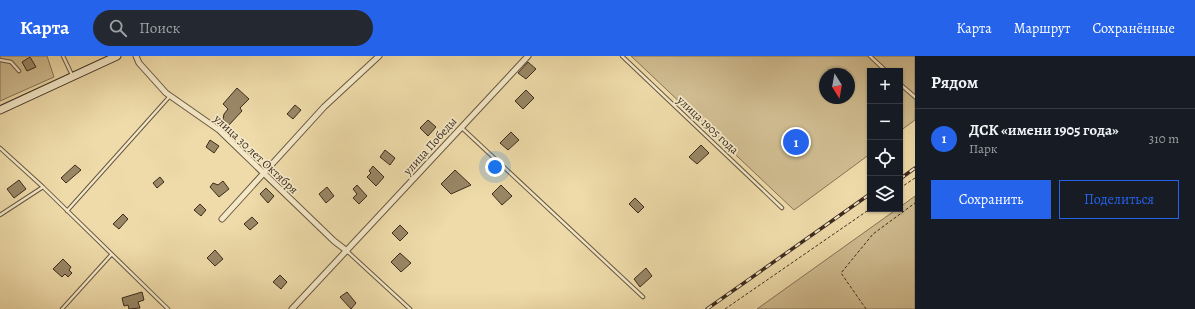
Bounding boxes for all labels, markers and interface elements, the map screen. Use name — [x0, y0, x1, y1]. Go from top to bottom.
search box — [93, 10, 373, 46]
text: Карта — [20, 15, 69, 41]
icon: search — [107, 17, 129, 39]
text: Поиск — [139, 18, 180, 38]
text: Карта — [957, 19, 992, 38]
text: Маршрут — [1014, 19, 1070, 38]
text: Сохранённые — [1092, 19, 1175, 38]
north arrow — [819, 68, 855, 104]
map controls — [867, 68, 903, 212]
button: + — [867, 68, 903, 104]
text: Рядом — [931, 71, 978, 94]
street label: улица 1905 года — [673, 92, 743, 158]
button: − — [867, 104, 903, 140]
street label: улица 30 лет Октября — [210, 110, 302, 197]
street label: улица Победы — [399, 114, 460, 179]
text: ДСК «имени 1905 года» — [969, 120, 1119, 140]
pin: 1 — [783, 127, 809, 157]
text: 1 — [942, 130, 946, 147]
text: 310 m — [1149, 130, 1179, 147]
button: locate — [867, 140, 903, 176]
text: Парк — [969, 140, 998, 157]
your location — [485, 157, 505, 177]
button: layers — [867, 176, 903, 212]
button: Сохранить — [931, 180, 1051, 219]
button: Поделиться — [1059, 180, 1179, 219]

